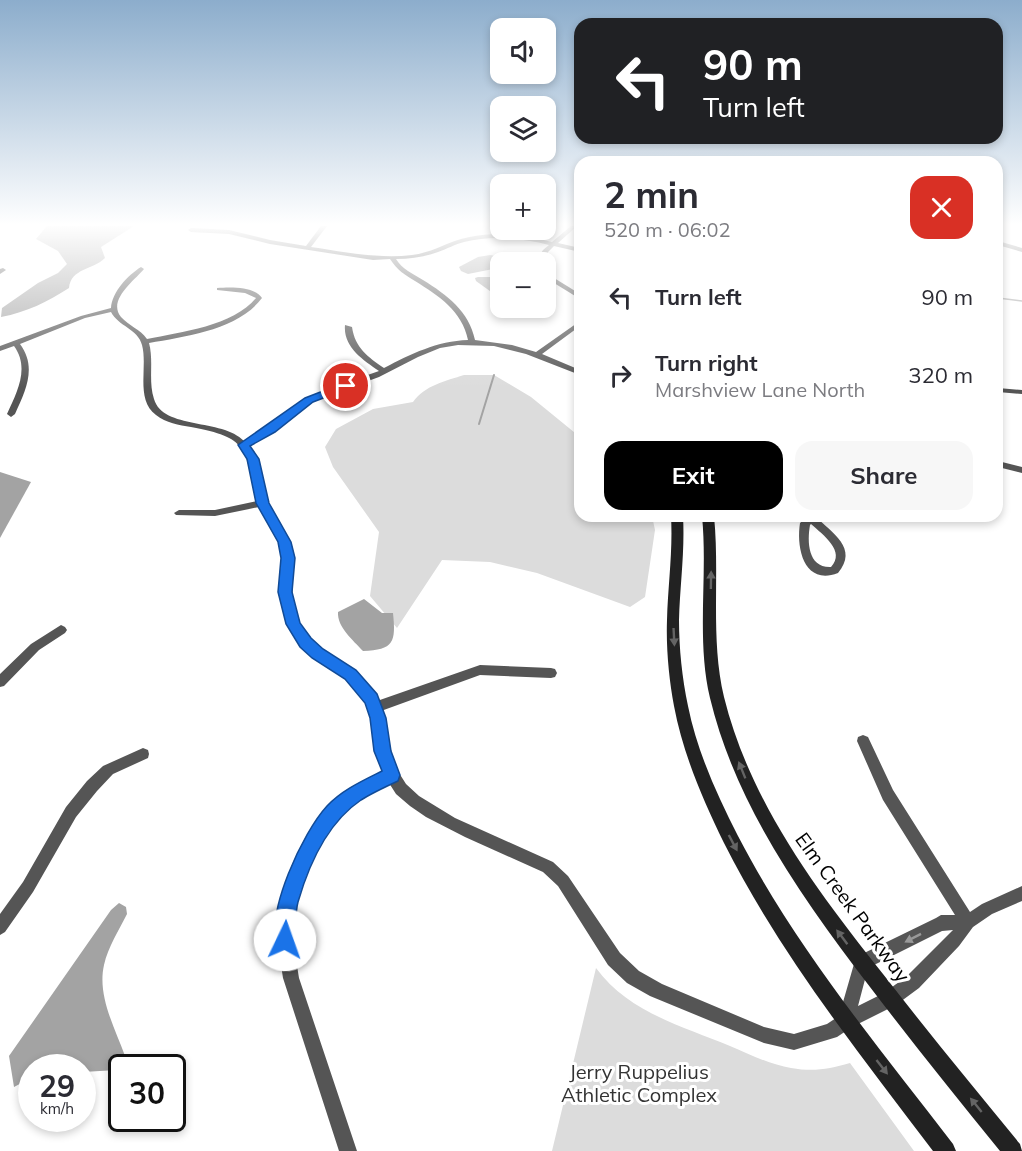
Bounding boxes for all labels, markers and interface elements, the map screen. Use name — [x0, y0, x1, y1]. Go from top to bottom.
map controls — [490, 18, 556, 318]
button: sound — [490, 18, 556, 84]
text: 90 m — [703, 38, 803, 91]
icon: left — [604, 42, 682, 120]
text: Turn left — [703, 90, 805, 124]
button: layers — [490, 96, 556, 162]
text: 2 min — [604, 172, 699, 217]
button: + — [490, 174, 556, 240]
button: close — [910, 176, 973, 239]
text: 520 m · 06:02 — [604, 217, 730, 242]
button: − — [490, 252, 556, 318]
icon: left — [604, 281, 637, 314]
text: Turn left — [655, 283, 742, 311]
text: 90 m — [922, 283, 973, 311]
text: Turn right — [655, 349, 758, 377]
icon: right — [604, 359, 637, 392]
pin — [320, 360, 371, 411]
text: 320 m — [908, 361, 973, 389]
icon: arrive — [329, 369, 362, 402]
text: Marshview Lane North — [655, 377, 865, 402]
button: Exit — [604, 441, 783, 510]
button: Share — [795, 441, 973, 510]
one-way arrow — [706, 570, 716, 589]
one-way arrow — [670, 628, 679, 647]
one-way arrow — [737, 760, 747, 778]
street label: Elm Creek Parkway — [790, 827, 916, 987]
one-way arrow — [728, 834, 738, 851]
position arrow — [253, 908, 317, 972]
one-way arrow — [836, 929, 848, 944]
one-way arrow — [904, 933, 921, 943]
speed limit sign: 30 — [108, 1054, 186, 1132]
park label: Jerry Ruppelius Athletic Complex — [561, 1059, 717, 1107]
one-way arrow — [876, 1059, 888, 1074]
text: 29 — [39, 1067, 75, 1105]
one-way arrow — [971, 1098, 983, 1113]
text: km/h — [40, 1099, 74, 1118]

